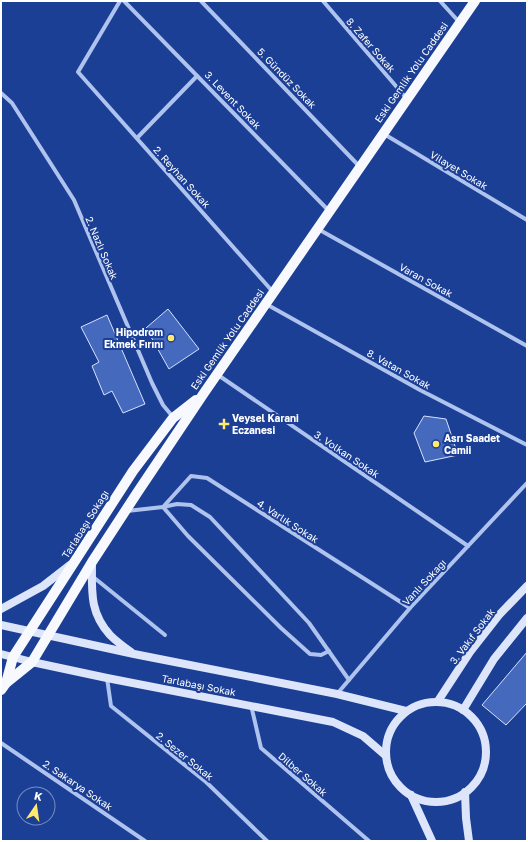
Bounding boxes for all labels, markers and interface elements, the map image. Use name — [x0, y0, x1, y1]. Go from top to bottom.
street label: 8. Zafer Sokak — [344, 15, 398, 75]
street label: Eski Gemlik Yolu Caddesi — [372, 19, 450, 125]
street label: 5. Gündüz Sokak — [255, 45, 319, 111]
street label: 3. Levent Sokak — [202, 69, 264, 132]
street label: 2. Reyhan Sokak — [151, 144, 213, 211]
street label: Vilayet Sokak — [428, 148, 490, 192]
street label: 2. Nazlı Sokak — [83, 215, 121, 282]
street label: Varan Sokak — [397, 260, 455, 300]
street label: Eski Gemlik Yolu Caddesi — [188, 286, 266, 392]
place label: Hipodrom Ekmek Fırını — [104, 326, 163, 350]
marker: Hipodrom Ekmek Fırını — [166, 333, 176, 343]
street label: 8. Vatan Sokak — [365, 347, 433, 392]
place label: Veysel Karani Eczanesi — [232, 412, 299, 436]
marker: Veysel Karani Eczanesi — [219, 419, 229, 429]
street label: 3. Volkan Sokak — [312, 428, 382, 480]
place label: Asrı Saadet Camii — [444, 432, 500, 456]
marker: Asrı Saadet Camii — [431, 439, 441, 449]
street label: Tarlabaşı Sokağı — [59, 488, 111, 560]
street label: 4. Varlık Sokak — [255, 497, 321, 545]
street label: Vanlı Sokağı — [400, 556, 448, 608]
street label: 3. Vakıf Sokak — [447, 605, 497, 666]
street label: Tarlabaşı Sokak — [161, 672, 237, 698]
street label: 2. Sezer Sokak — [154, 729, 216, 783]
street label: Dilber Sokak — [276, 750, 330, 799]
street label: 2. Sakarya Sokak — [41, 757, 115, 813]
north arrow — [16, 786, 56, 826]
text: K — [33, 789, 44, 803]

